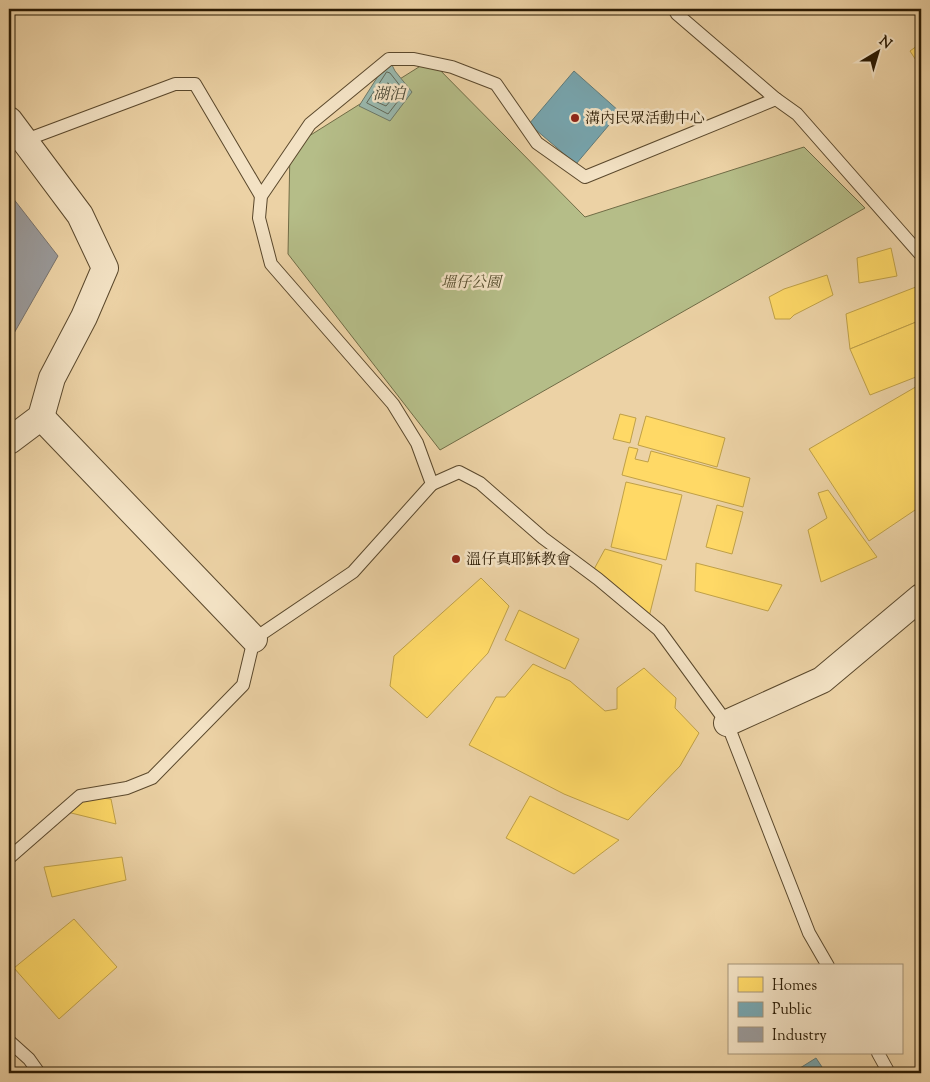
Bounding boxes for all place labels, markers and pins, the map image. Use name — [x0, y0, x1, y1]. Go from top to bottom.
place label: 溝內民眾活動中心 — [585, 109, 705, 130]
marker: 溝內民眾活動中心 — [569, 112, 581, 124]
place label: 溫仔真耶穌教會 — [466, 550, 571, 571]
marker: 溫仔真耶穌教會 — [450, 553, 462, 565]

